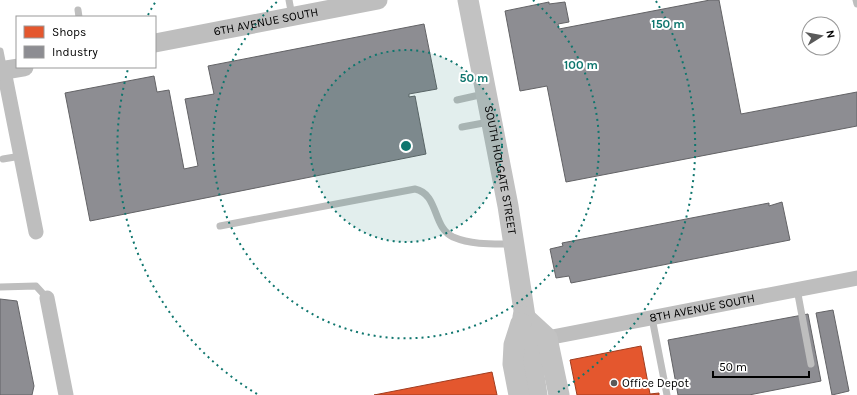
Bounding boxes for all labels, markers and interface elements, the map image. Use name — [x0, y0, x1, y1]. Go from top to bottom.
street label: 6TH AVENUE SOUTH — [212, 5, 320, 39]
legend — [16, 16, 156, 68]
north arrow — [801, 16, 841, 56]
text: 150 m — [651, 17, 685, 31]
text: Shops — [52, 25, 86, 39]
text: N — [823, 29, 837, 39]
text: Industry — [52, 45, 98, 59]
text: 100 m — [564, 58, 598, 72]
text: 50 m — [460, 71, 489, 85]
street label: SOUTH HOLGATE STREET — [482, 104, 519, 235]
centre of rings — [399, 139, 413, 153]
street label: 8TH AVENUE SOUTH — [648, 291, 756, 325]
scale bar — [713, 353, 809, 379]
text: 50 m — [719, 360, 747, 374]
place label: Office Depot — [622, 376, 689, 390]
marker: Office Depot — [609, 378, 619, 388]

